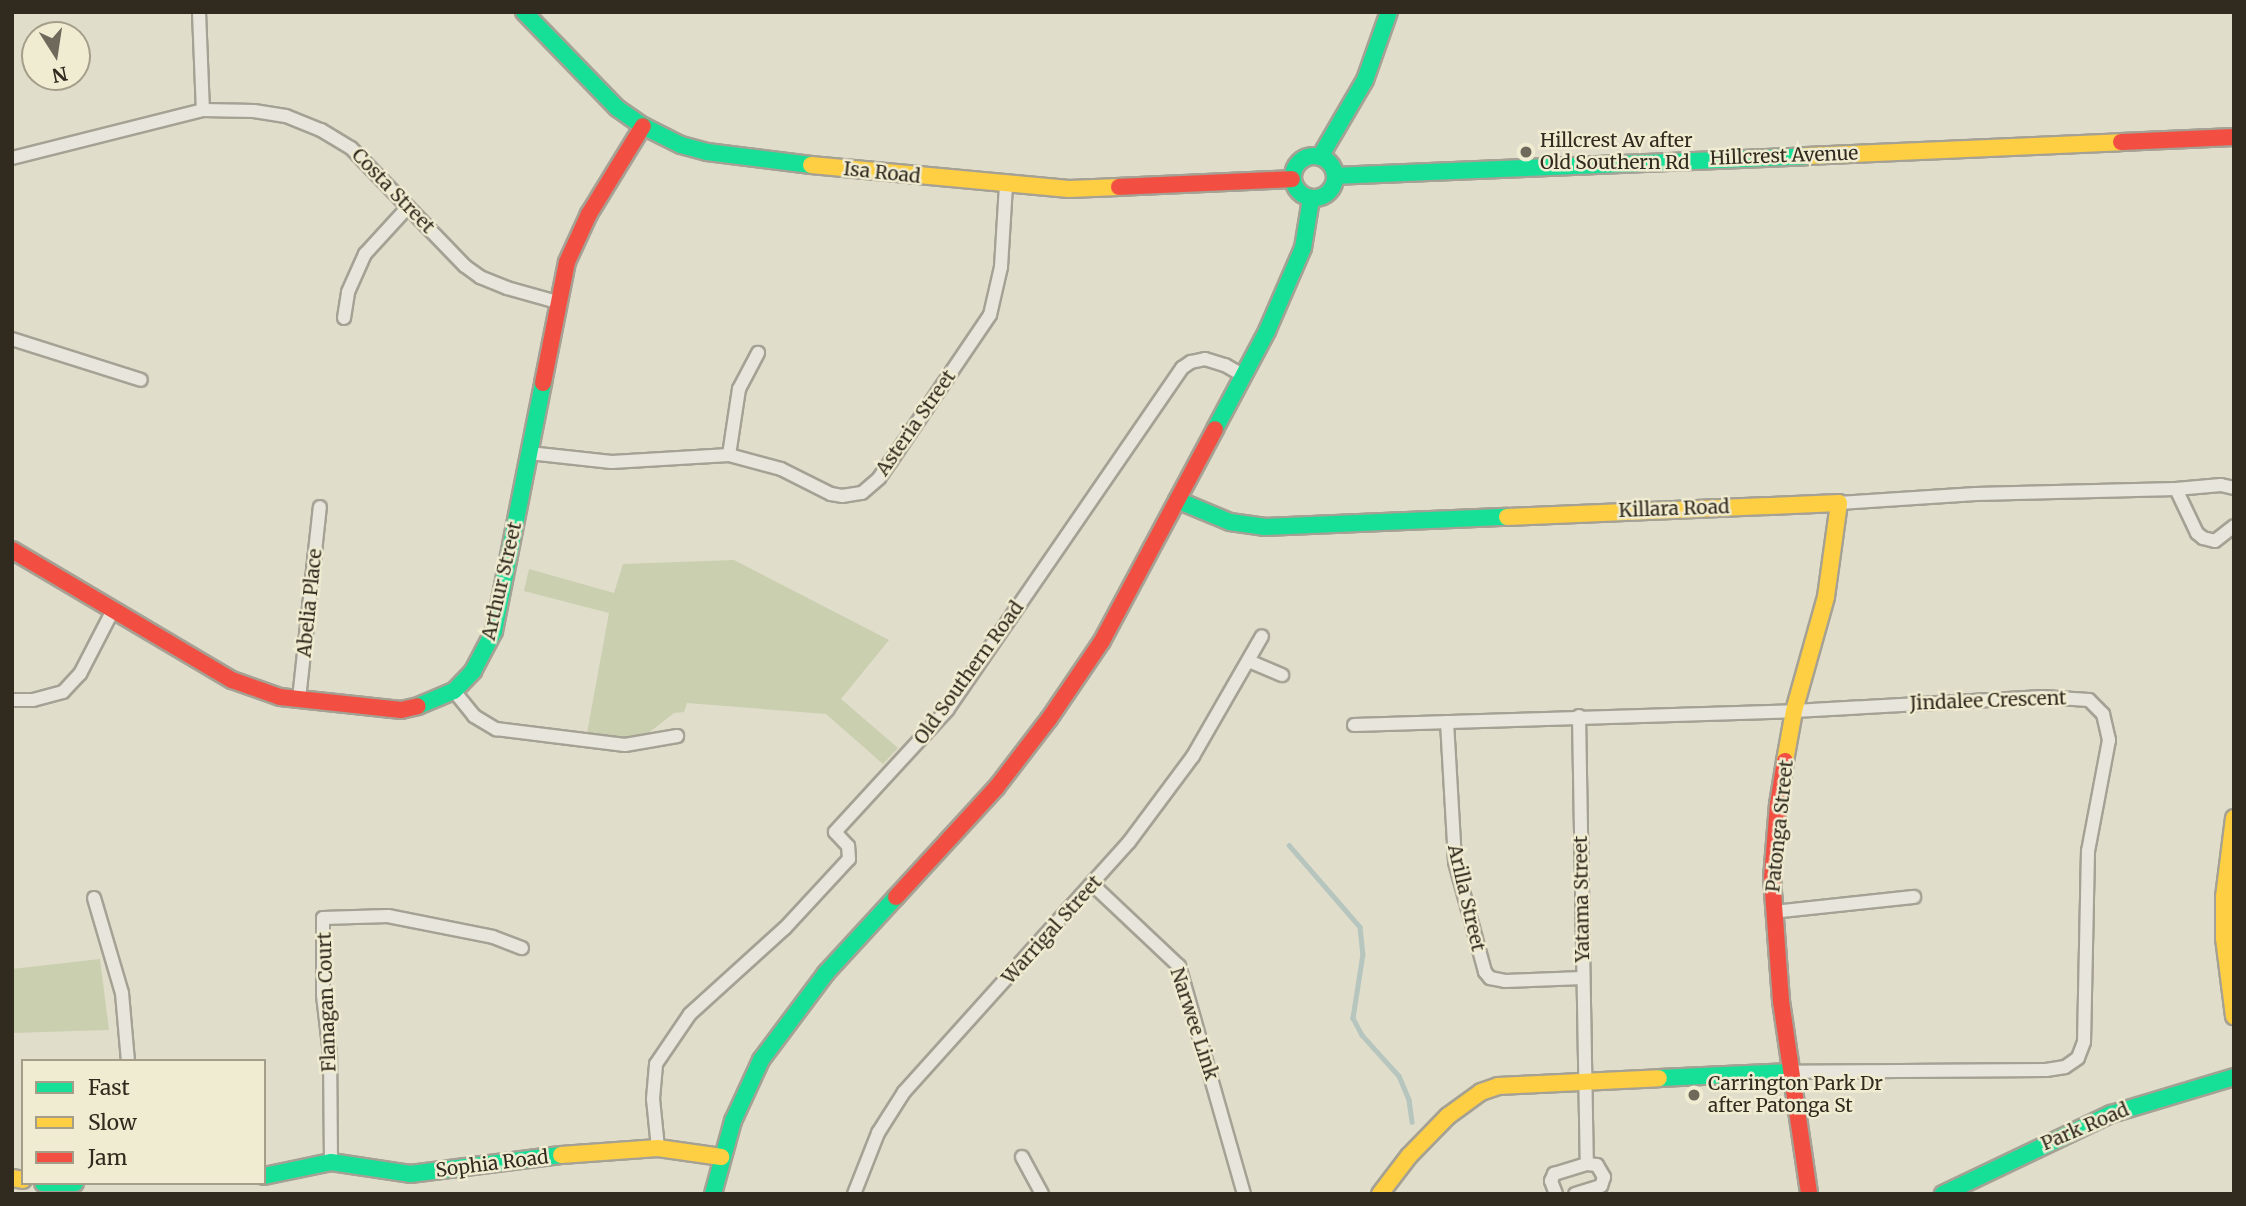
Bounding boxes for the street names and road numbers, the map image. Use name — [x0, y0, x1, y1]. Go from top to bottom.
street label: Hillcrest Avenue — [1709, 142, 1859, 170]
street label: Costa Street — [347, 144, 439, 238]
street label: Isa Road — [842, 158, 922, 188]
street label: Asteria Street — [871, 366, 961, 480]
street label: Killara Road — [1618, 496, 1730, 522]
street label: Arthur Street — [477, 520, 527, 642]
street label: Abelia Place — [293, 548, 327, 658]
street label: Old Southern Road — [909, 597, 1029, 749]
street label: Jindalee Crescent — [1909, 687, 2067, 715]
street label: Patonga Street — [1762, 759, 1798, 893]
street label: Yatama Street — [1569, 836, 1595, 962]
street label: Arilla Street — [1443, 842, 1489, 954]
street label: Warrigal Street — [997, 871, 1107, 989]
street label: Flanagan Court — [313, 932, 341, 1072]
street label: Narwee Link — [1165, 965, 1223, 1083]
street label: Park Road — [2038, 1098, 2132, 1156]
street label: Sophia Road — [434, 1146, 550, 1182]

